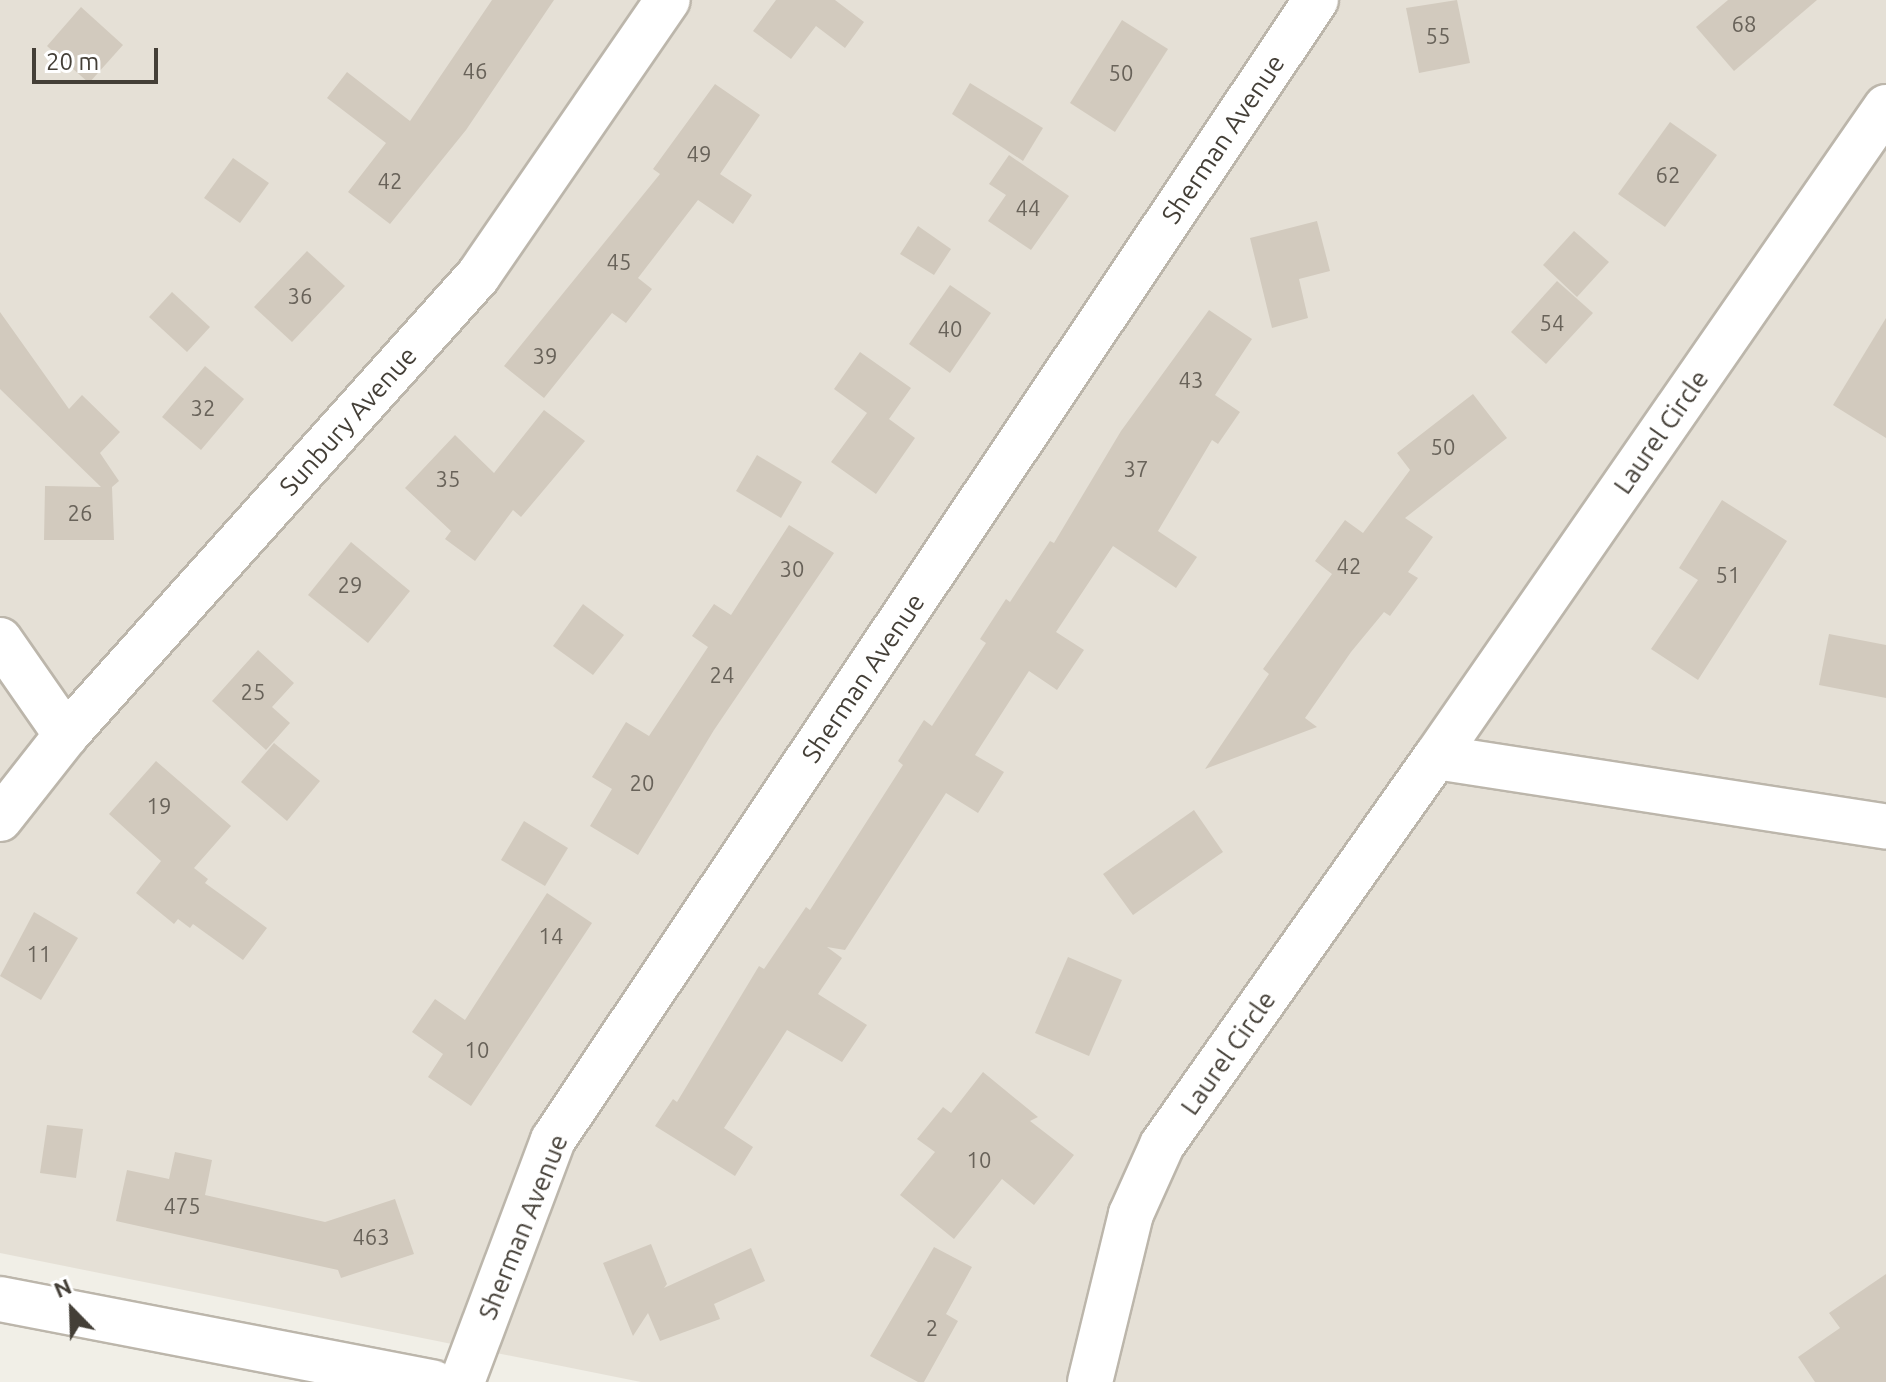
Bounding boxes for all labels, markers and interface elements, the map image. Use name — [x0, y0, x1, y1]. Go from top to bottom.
house number: 68 — [1732, 11, 1756, 37]
house number: 55 — [1426, 23, 1450, 49]
scale bar — [36, 32, 162, 82]
text: 20 m — [46, 48, 99, 75]
street label: Sherman Avenue — [1155, 49, 1291, 229]
house number: 46 — [463, 58, 487, 84]
house number: 50 — [1109, 60, 1133, 86]
house number: 49 — [687, 141, 711, 167]
house number: 62 — [1656, 162, 1680, 188]
house number: 42 — [378, 168, 402, 194]
house number: 44 — [1016, 195, 1040, 221]
house number: 45 — [607, 249, 631, 275]
house number: 36 — [288, 283, 312, 309]
house number: 54 — [1540, 310, 1564, 336]
house number: 40 — [938, 316, 962, 342]
street label: Sunbury Avenue — [273, 340, 423, 502]
house number: 39 — [533, 343, 557, 369]
street label: Laurel Circle — [1607, 364, 1715, 500]
house number: 43 — [1179, 367, 1203, 393]
house number: 32 — [191, 395, 215, 421]
house number: 50 — [1431, 434, 1455, 460]
house number: 37 — [1124, 456, 1148, 482]
house number: 35 — [436, 466, 460, 492]
house number: 26 — [68, 500, 92, 526]
house number: 42 — [1337, 553, 1361, 579]
house number: 30 — [780, 556, 804, 582]
house number: 51 — [1716, 562, 1740, 588]
house number: 29 — [338, 572, 362, 598]
street label: Sherman Avenue — [795, 588, 931, 768]
house number: 24 — [710, 662, 734, 688]
house number: 25 — [241, 679, 265, 705]
house number: 20 — [630, 770, 654, 796]
house number: 19 — [147, 793, 171, 819]
house number: 14 — [539, 923, 563, 949]
house number: 11 — [27, 941, 51, 967]
street label: Laurel Circle — [1174, 985, 1282, 1121]
house number: 10 — [465, 1037, 489, 1063]
street label: Sherman Avenue — [472, 1130, 574, 1324]
house number: 10 — [967, 1147, 991, 1173]
house number: 475 — [163, 1193, 201, 1219]
house number: 463 — [352, 1224, 390, 1250]
north arrow — [32, 1270, 112, 1350]
text: N — [50, 1273, 75, 1302]
house number: 2 — [926, 1315, 938, 1341]

